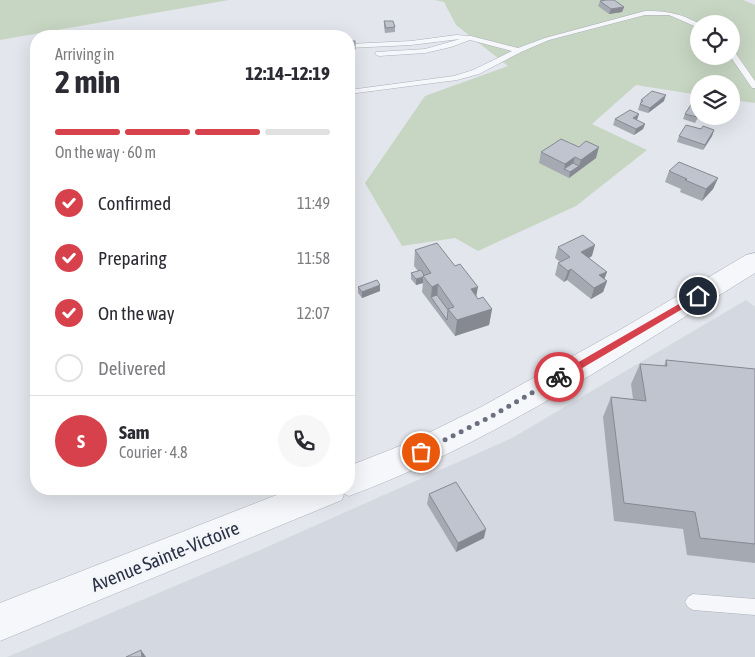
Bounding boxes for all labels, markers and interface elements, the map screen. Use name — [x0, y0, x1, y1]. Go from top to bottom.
map controls — [690, 15, 740, 125]
button: locate — [690, 15, 740, 65]
text: Arriving in — [55, 45, 115, 63]
text: 12:14–12:19 — [245, 62, 330, 84]
text: 2 min — [55, 63, 120, 100]
button: layers — [690, 75, 740, 125]
text: On the way · 60 m — [55, 143, 156, 161]
icon: check — [55, 189, 83, 217]
text: Confirmed — [98, 192, 171, 214]
text: 11:49 — [297, 194, 330, 212]
icon: check — [55, 244, 83, 272]
text: Preparing — [98, 247, 167, 269]
text: 11:58 — [297, 249, 330, 267]
pin — [677, 275, 719, 317]
icon: home — [684, 282, 712, 310]
icon: check — [55, 299, 83, 327]
text: On the way — [98, 302, 175, 324]
text: 12:07 — [297, 304, 330, 322]
courier — [534, 352, 584, 402]
text: Delivered — [98, 357, 166, 379]
icon: bike — [545, 363, 573, 391]
button: phone — [278, 415, 330, 467]
text: Sam — [119, 421, 150, 443]
text: S — [77, 430, 85, 452]
pin — [400, 431, 442, 473]
icon: bag — [407, 438, 435, 466]
text: Courier · 4.8 — [119, 443, 188, 461]
street label: Avenue Sainte-Victoire — [88, 516, 242, 596]

